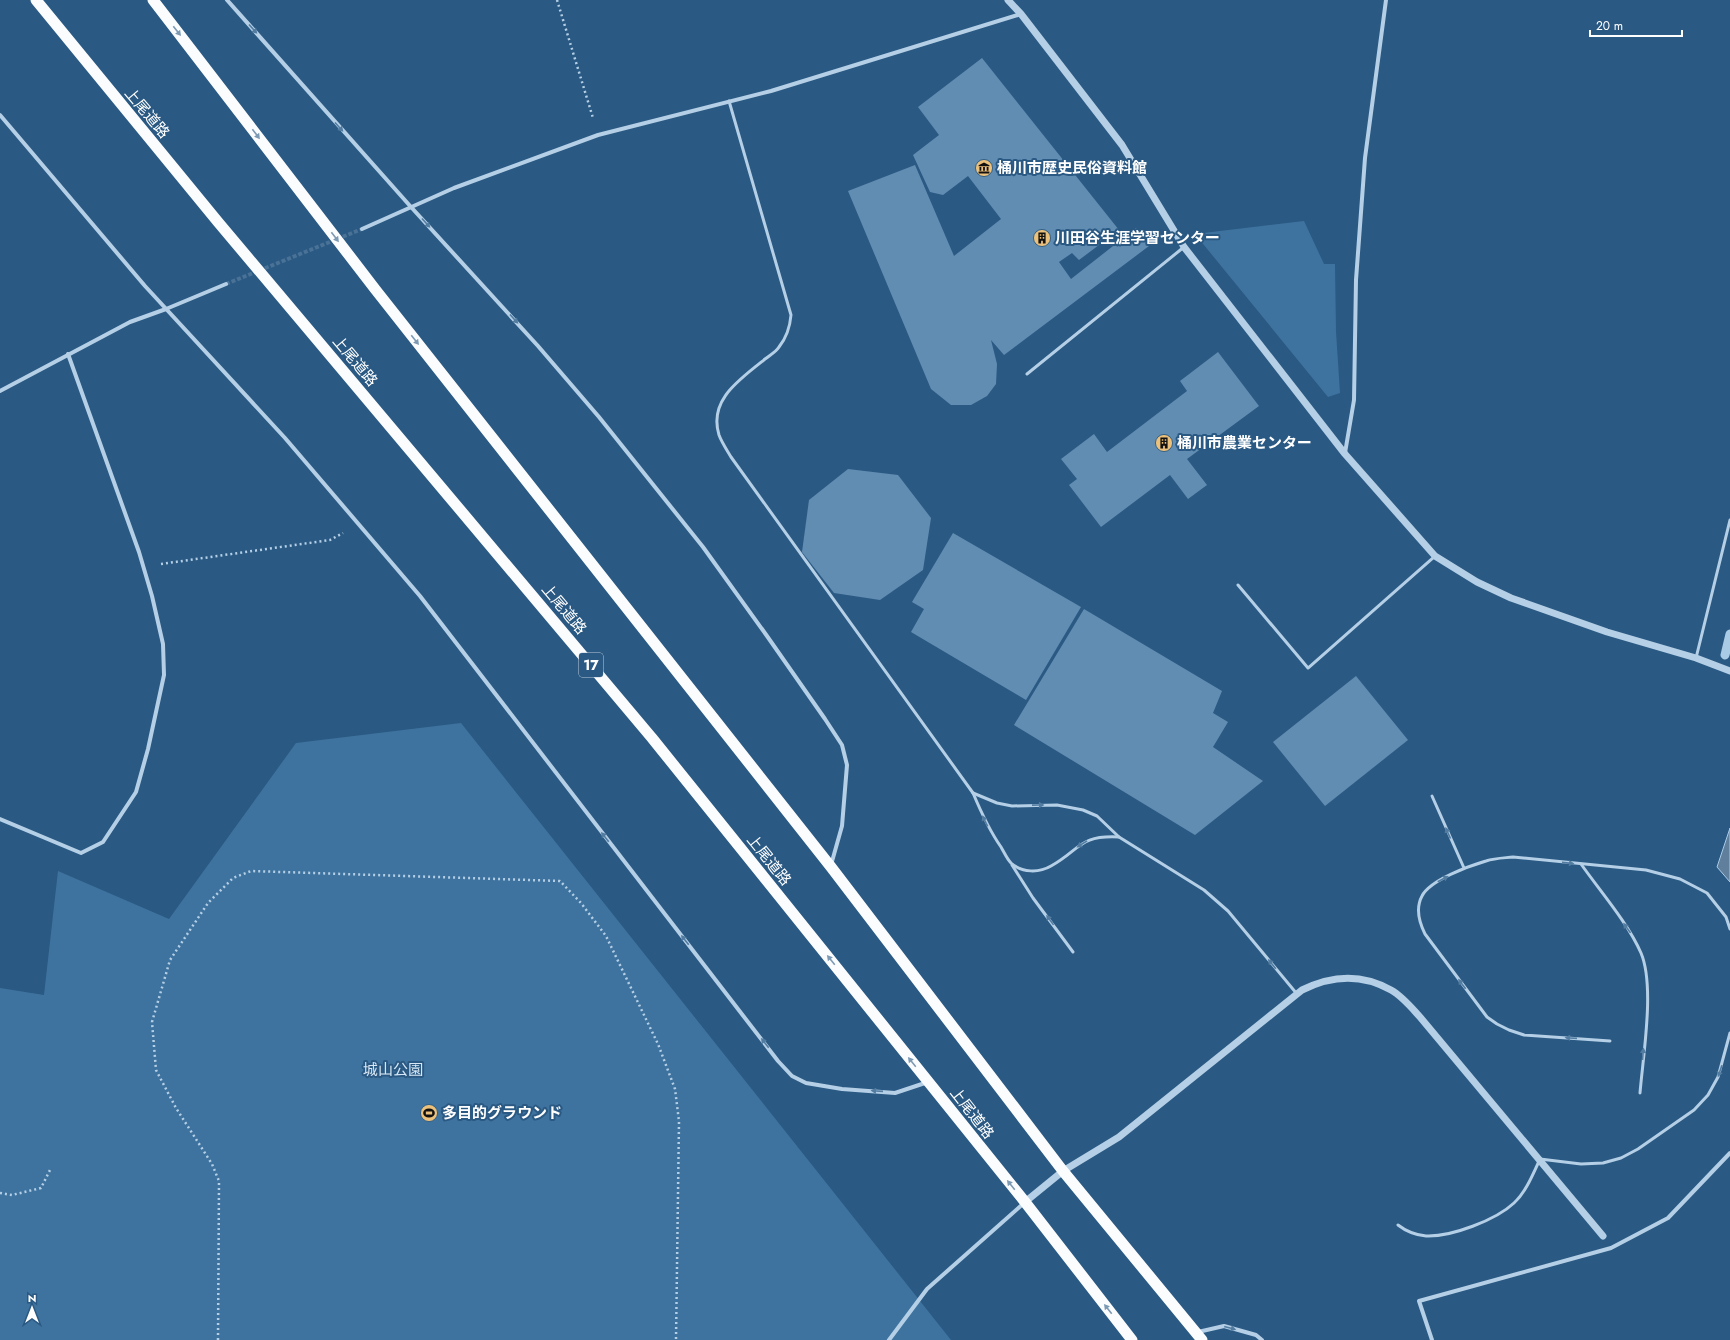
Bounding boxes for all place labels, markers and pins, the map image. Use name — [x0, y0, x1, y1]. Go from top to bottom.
place label: 桶川市歴史民俗資料館 — [997, 157, 1147, 179]
museum icon: 桶川市歴史民俗資料館 — [974, 158, 994, 178]
place label: 川田谷生涯学習センター — [1055, 227, 1220, 249]
building icon: 川田谷生涯学習センター — [1032, 228, 1052, 248]
place label: 桶川市農業センター — [1177, 432, 1312, 454]
building icon: 桶川市農業センター — [1154, 433, 1174, 453]
place label: 多目的グラウンド — [442, 1102, 562, 1124]
sports icon: 多目的グラウンド — [419, 1103, 439, 1123]

